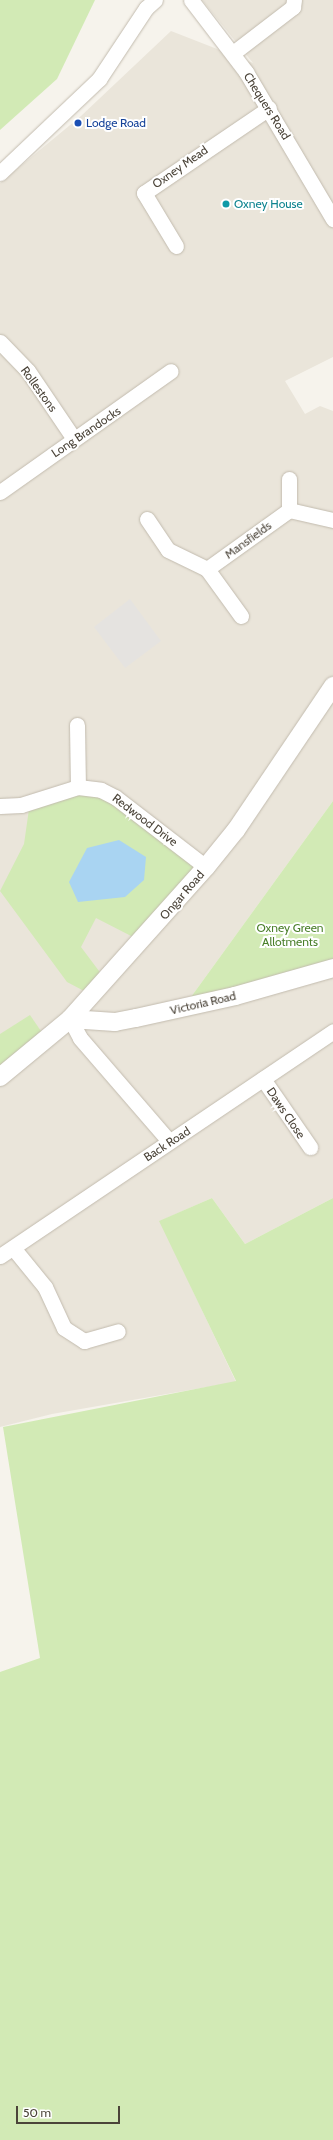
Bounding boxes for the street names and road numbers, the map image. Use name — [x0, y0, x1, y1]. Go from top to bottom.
street label: Chequers Road — [241, 70, 293, 142]
street label: Oxney Mead — [149, 143, 211, 191]
street label: Rollestons — [18, 363, 60, 415]
street label: Long Brandocks — [49, 404, 123, 460]
street label: Mansfields — [222, 518, 274, 562]
street label: Redwood Drive — [110, 791, 180, 849]
street label: Ongar Road — [157, 868, 207, 922]
street label: Victoria Road — [169, 988, 237, 1018]
street label: Daws Close — [264, 1085, 308, 1141]
street label: Back Road — [141, 1124, 193, 1164]

